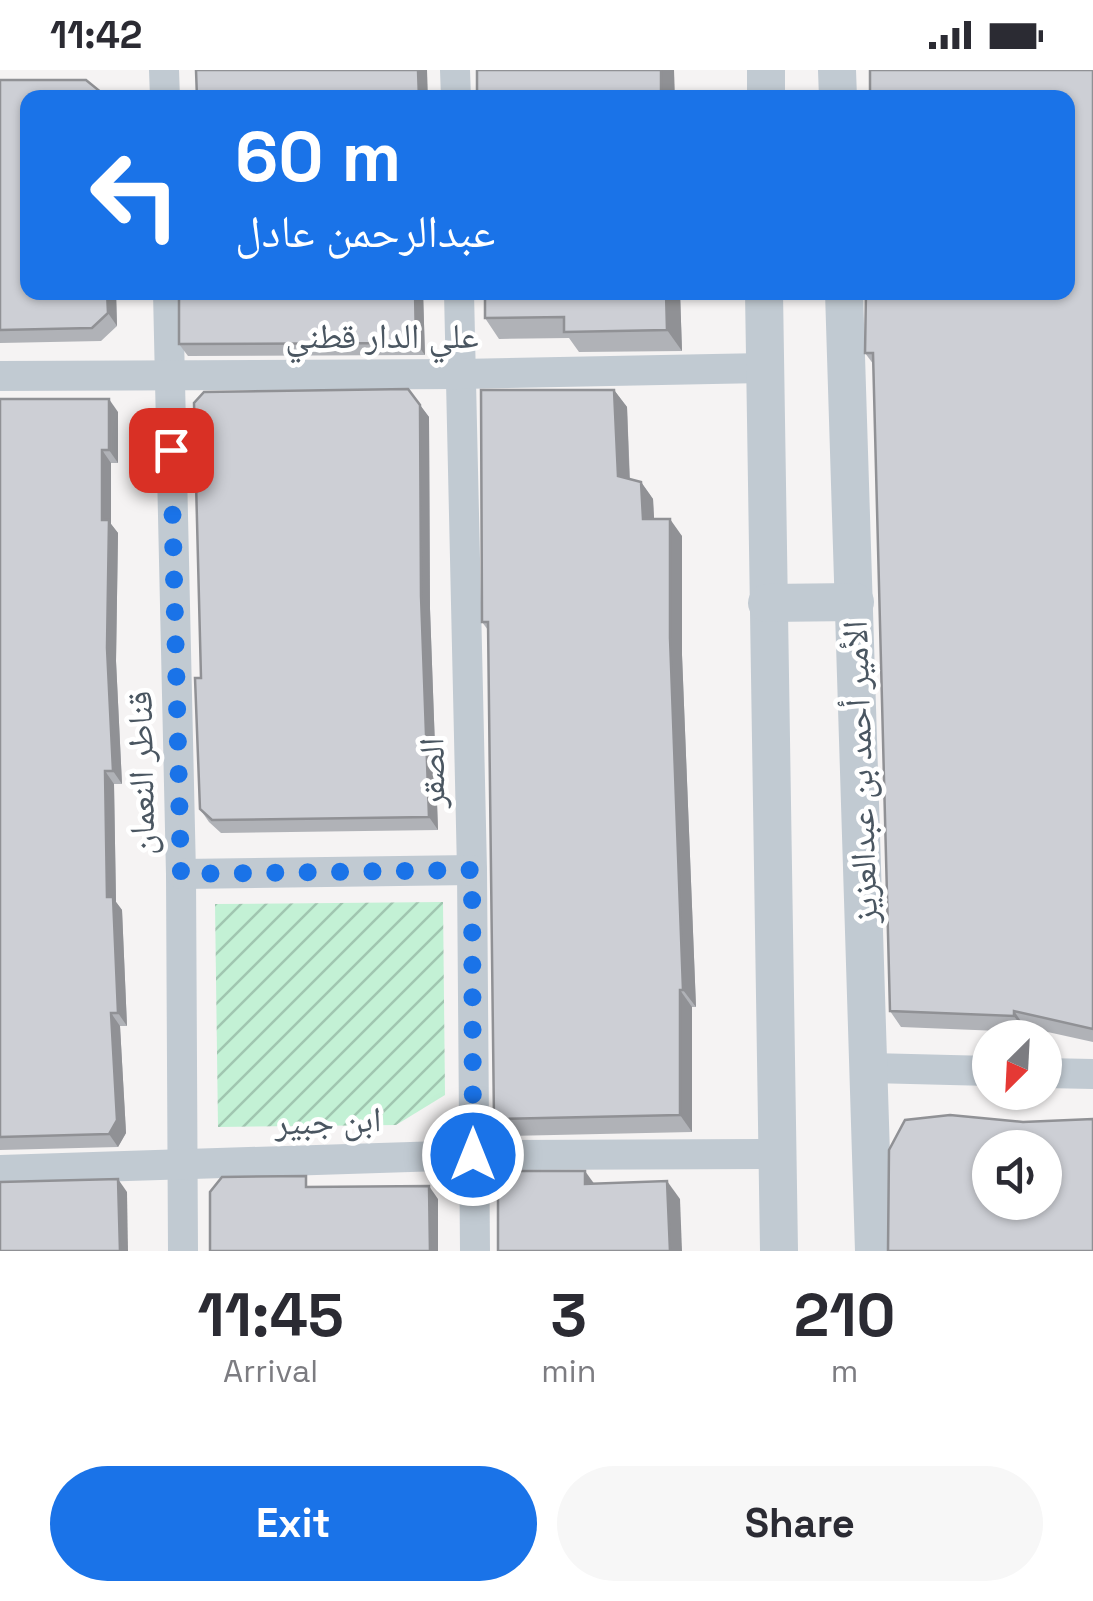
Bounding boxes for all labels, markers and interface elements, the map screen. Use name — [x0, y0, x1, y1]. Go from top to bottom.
text: 11:42 — [50, 11, 142, 59]
text: 60 m — [235, 112, 401, 201]
icon: left — [70, 130, 200, 260]
text: عبدالرحمن عادل — [235, 203, 495, 260]
street label: علي الدار قطني — [285, 314, 479, 364]
pin — [129, 408, 214, 493]
icon: arrive — [144, 423, 199, 478]
street label: الأمير أحمد بن عبدالعزيز — [833, 620, 887, 925]
street label: قناطر النعمان — [118, 690, 164, 856]
street label: الصقر — [409, 737, 455, 810]
north arrow — [972, 1020, 1062, 1110]
map controls — [972, 1020, 1062, 1220]
street label: ابن جبير — [273, 1097, 382, 1145]
position arrow — [421, 1103, 525, 1207]
button: sound — [972, 1130, 1062, 1220]
text: 11:45 — [198, 1277, 344, 1354]
text: 3 — [551, 1277, 587, 1354]
text: 210 — [794, 1277, 895, 1354]
text: Arrival — [223, 1351, 318, 1391]
text: min — [541, 1351, 596, 1391]
text: m — [831, 1351, 858, 1391]
button: Exit — [50, 1466, 537, 1581]
button: Share — [557, 1466, 1043, 1581]

